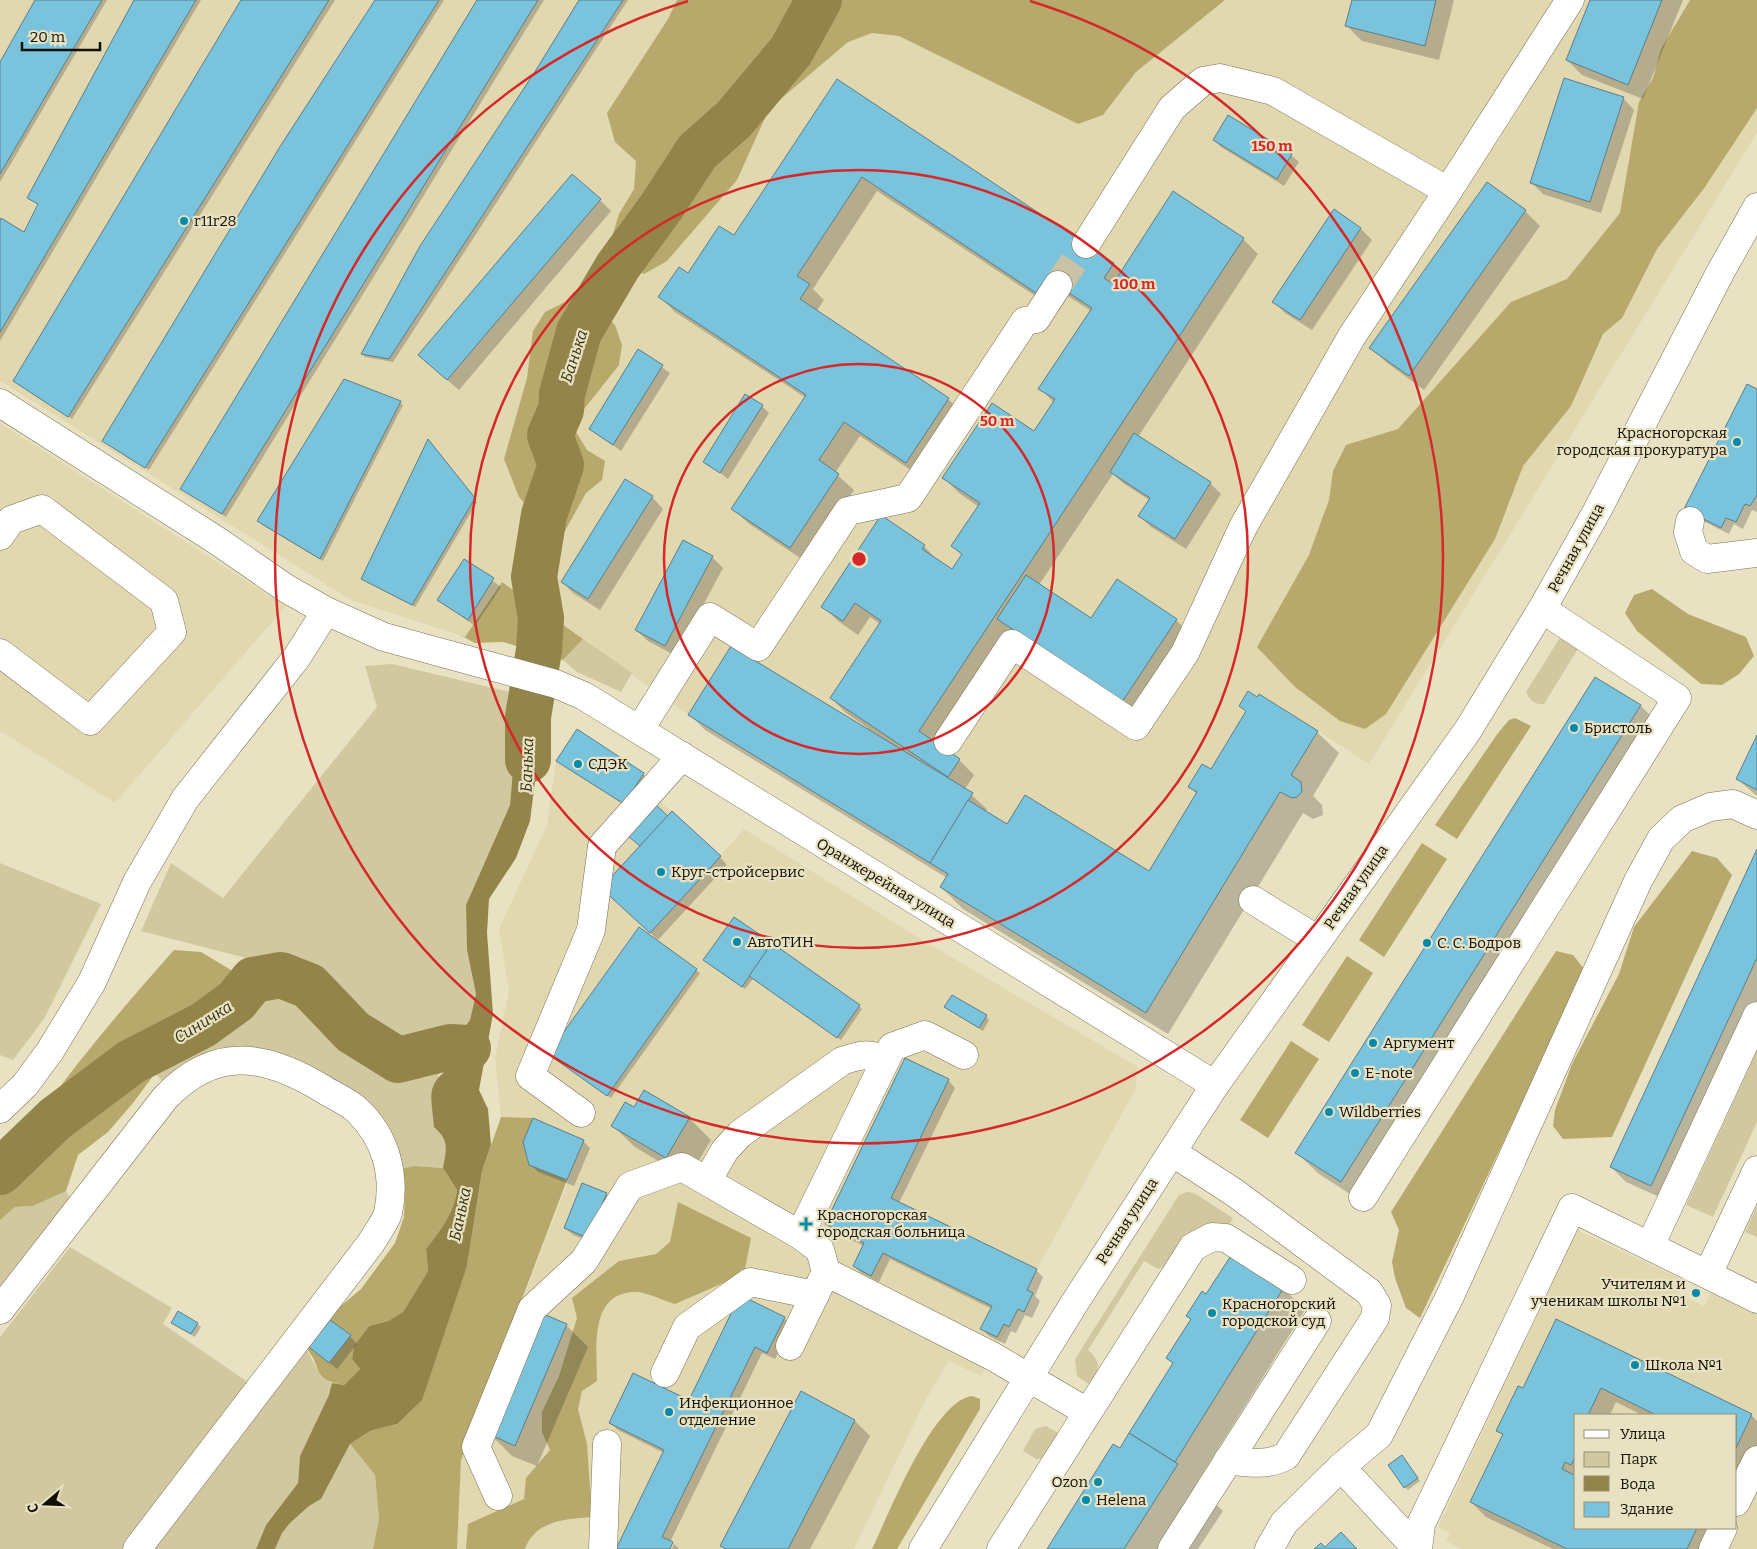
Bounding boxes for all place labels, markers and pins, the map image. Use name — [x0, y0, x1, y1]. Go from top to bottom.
place label: r11r28 — [194, 212, 237, 230]
marker: r11r28 — [178, 215, 190, 227]
place label: Красногорская городская прокуратура — [1557, 424, 1727, 459]
marker: Красногорская городская прокуратура — [1731, 436, 1743, 448]
centre of rings — [850, 550, 868, 568]
place label: Бристоль — [1584, 719, 1652, 737]
marker: Бристоль — [1568, 722, 1580, 734]
place label: СДЭК — [588, 755, 628, 773]
marker: СДЭК — [572, 758, 584, 770]
place label: Круг-стройсервис — [671, 863, 805, 881]
marker: Круг-стройсервис — [655, 866, 667, 878]
place label: АвтоТИН — [747, 933, 814, 951]
place label: С. С. Бодров — [1437, 934, 1521, 952]
marker: АвтоТИН — [731, 936, 743, 948]
marker: С. С. Бодров — [1421, 937, 1433, 949]
place label: Аргумент — [1383, 1034, 1455, 1052]
marker: Аргумент — [1367, 1037, 1379, 1049]
place label: E-note — [1365, 1064, 1413, 1082]
marker: E-note — [1349, 1067, 1361, 1079]
place label: Wildberries — [1339, 1103, 1421, 1121]
marker: Wildberries — [1323, 1106, 1335, 1118]
place label: Красногорская городская больница — [817, 1206, 965, 1241]
marker: Красногорская городская больница — [799, 1217, 813, 1231]
place label: Учителям и ученикам школы №1 — [1530, 1275, 1686, 1310]
marker: Учителям и ученикам школы №1 — [1690, 1287, 1702, 1299]
place label: Красногорский городской суд — [1222, 1295, 1336, 1330]
marker: Красногорский городской суд — [1206, 1307, 1218, 1319]
place label: Школа №1 — [1645, 1356, 1722, 1374]
marker: Школа №1 — [1629, 1359, 1641, 1371]
place label: Инфекционное отделение — [679, 1394, 793, 1429]
marker: Инфекционное отделение — [663, 1406, 675, 1418]
place label: Ozon — [1051, 1473, 1088, 1491]
marker: Ozon — [1092, 1476, 1104, 1488]
place label: Helena — [1096, 1491, 1146, 1509]
marker: Helena — [1080, 1494, 1092, 1506]

